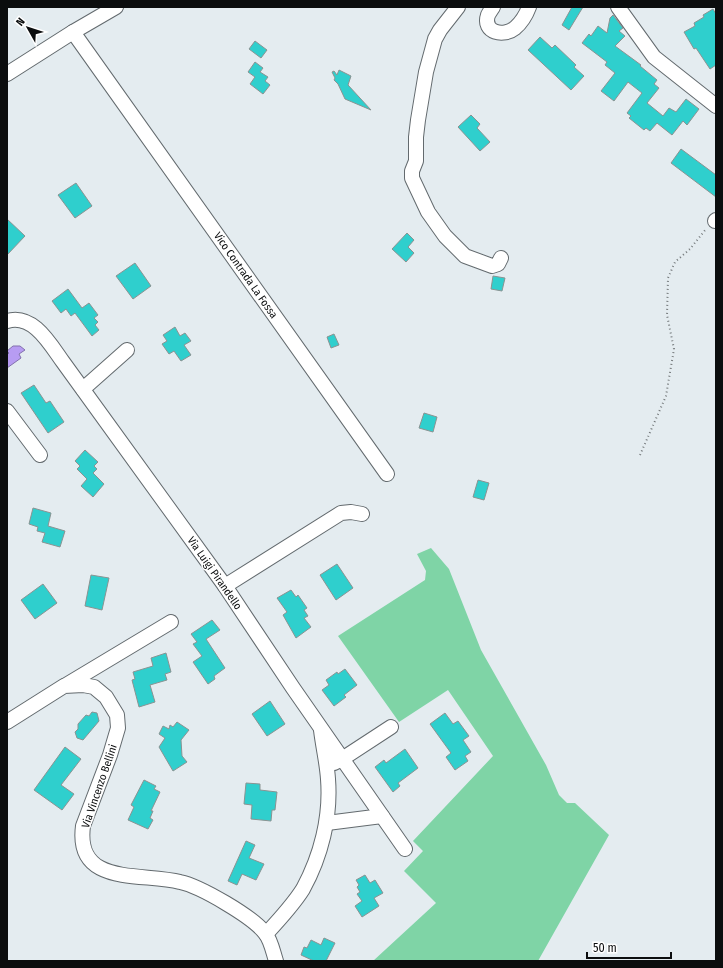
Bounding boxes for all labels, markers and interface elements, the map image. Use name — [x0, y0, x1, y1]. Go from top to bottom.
north arrow — [8, 8, 48, 48]
text: N — [13, 15, 28, 29]
street label: Vico Contrada La Fossa — [211, 230, 280, 321]
street label: Via Luigi Pirandello — [185, 534, 245, 612]
street label: Via Vincenzo Bellini — [79, 742, 120, 830]
scale bar — [587, 934, 671, 960]
text: 50 m — [593, 941, 617, 955]

